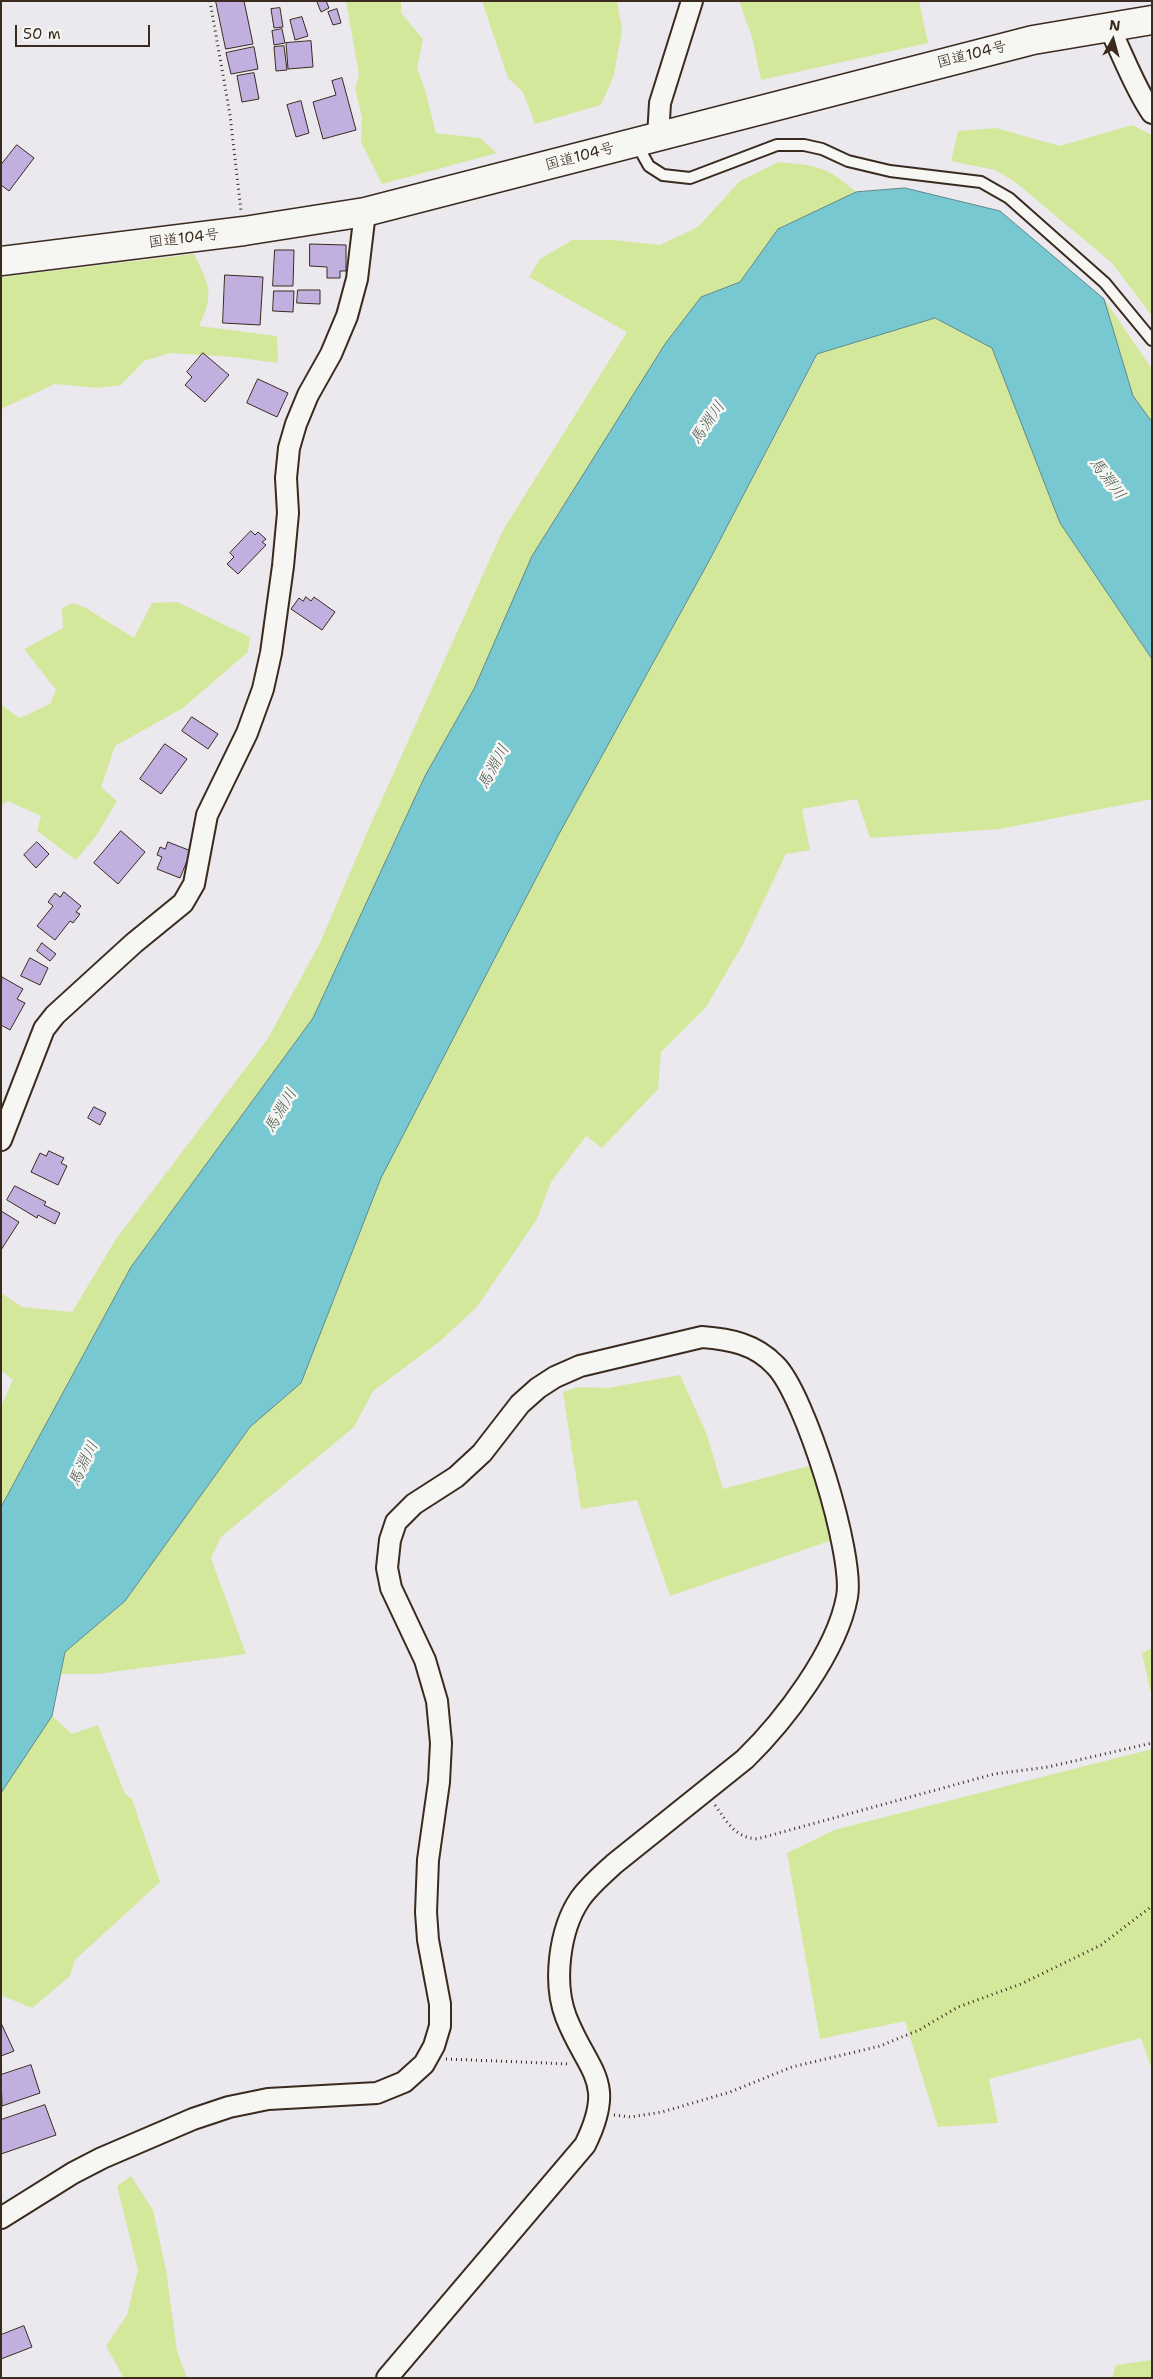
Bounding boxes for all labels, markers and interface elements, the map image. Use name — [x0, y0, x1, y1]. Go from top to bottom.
scale bar — [18, 15, 152, 47]
north arrow — [1088, 15, 1138, 65]
text: N — [1108, 16, 1121, 35]
text: 50 m — [23, 24, 61, 44]
street label: 国道104号 — [935, 38, 1009, 72]
street label: 国道104号 — [543, 139, 617, 175]
street label: 国道104号 — [147, 226, 221, 252]
water label: 馬淵川 — [686, 398, 730, 448]
water label: 馬淵川 — [1085, 454, 1129, 504]
water label: 馬淵川 — [474, 741, 514, 793]
water label: 馬淵川 — [260, 1085, 302, 1137]
water label: 馬淵川 — [65, 1438, 103, 1490]

